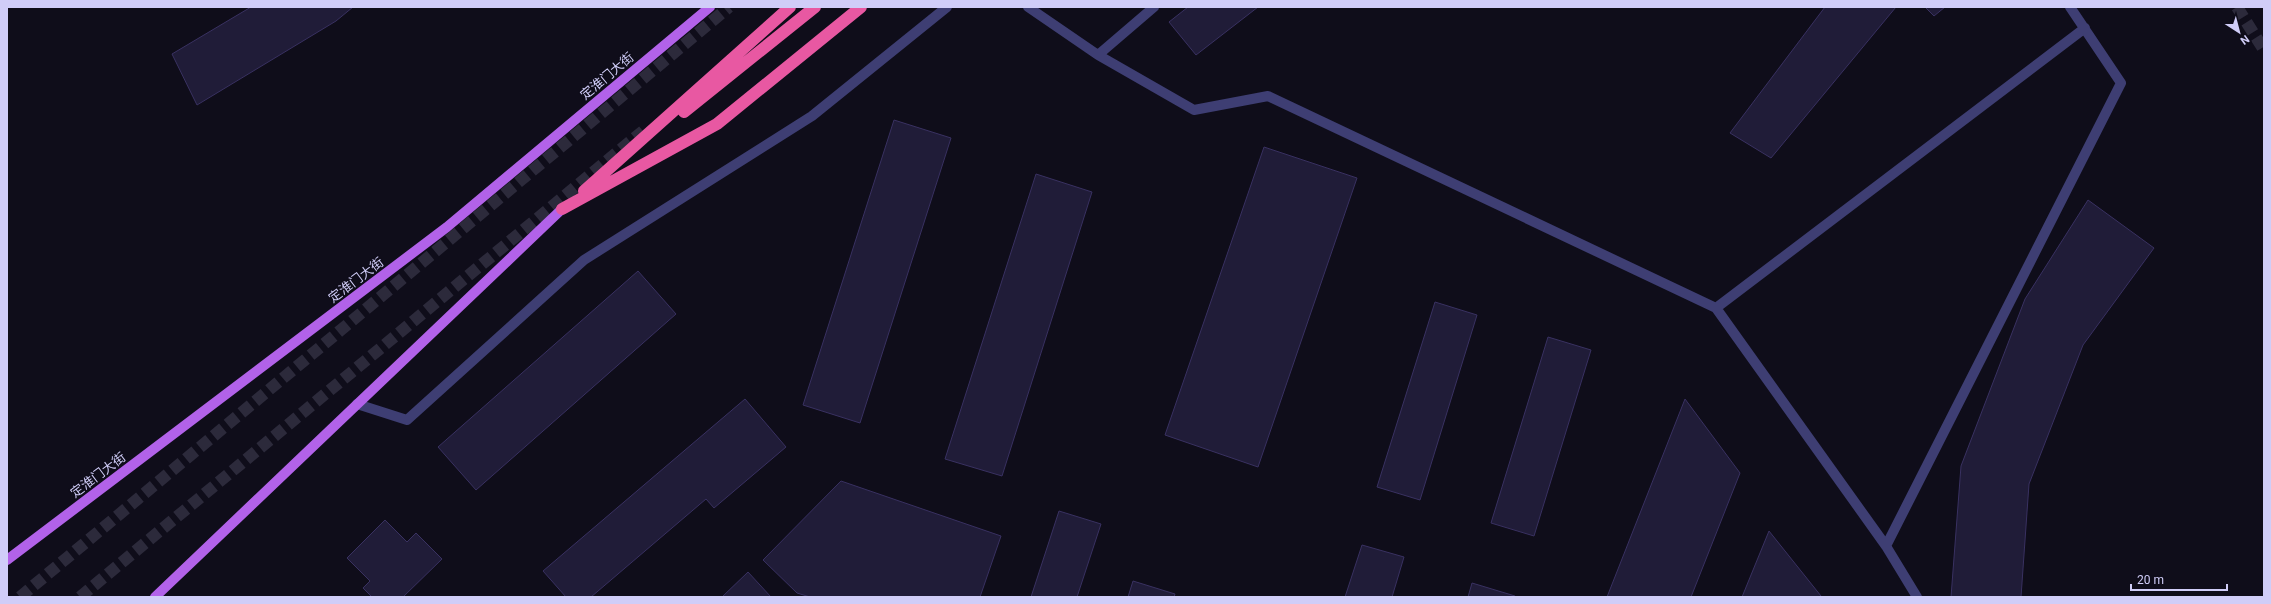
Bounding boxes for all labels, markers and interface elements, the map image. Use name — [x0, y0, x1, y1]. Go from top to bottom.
north arrow — [2219, 12, 2259, 52]
text: N — [2237, 32, 2252, 47]
street label: 定淮门大街 — [577, 49, 637, 103]
street label: 定淮门大街 — [326, 254, 386, 306]
street label: 定淮门大街 — [68, 449, 128, 501]
scale bar — [2131, 566, 2227, 592]
text: 20 m — [2137, 573, 2164, 587]

